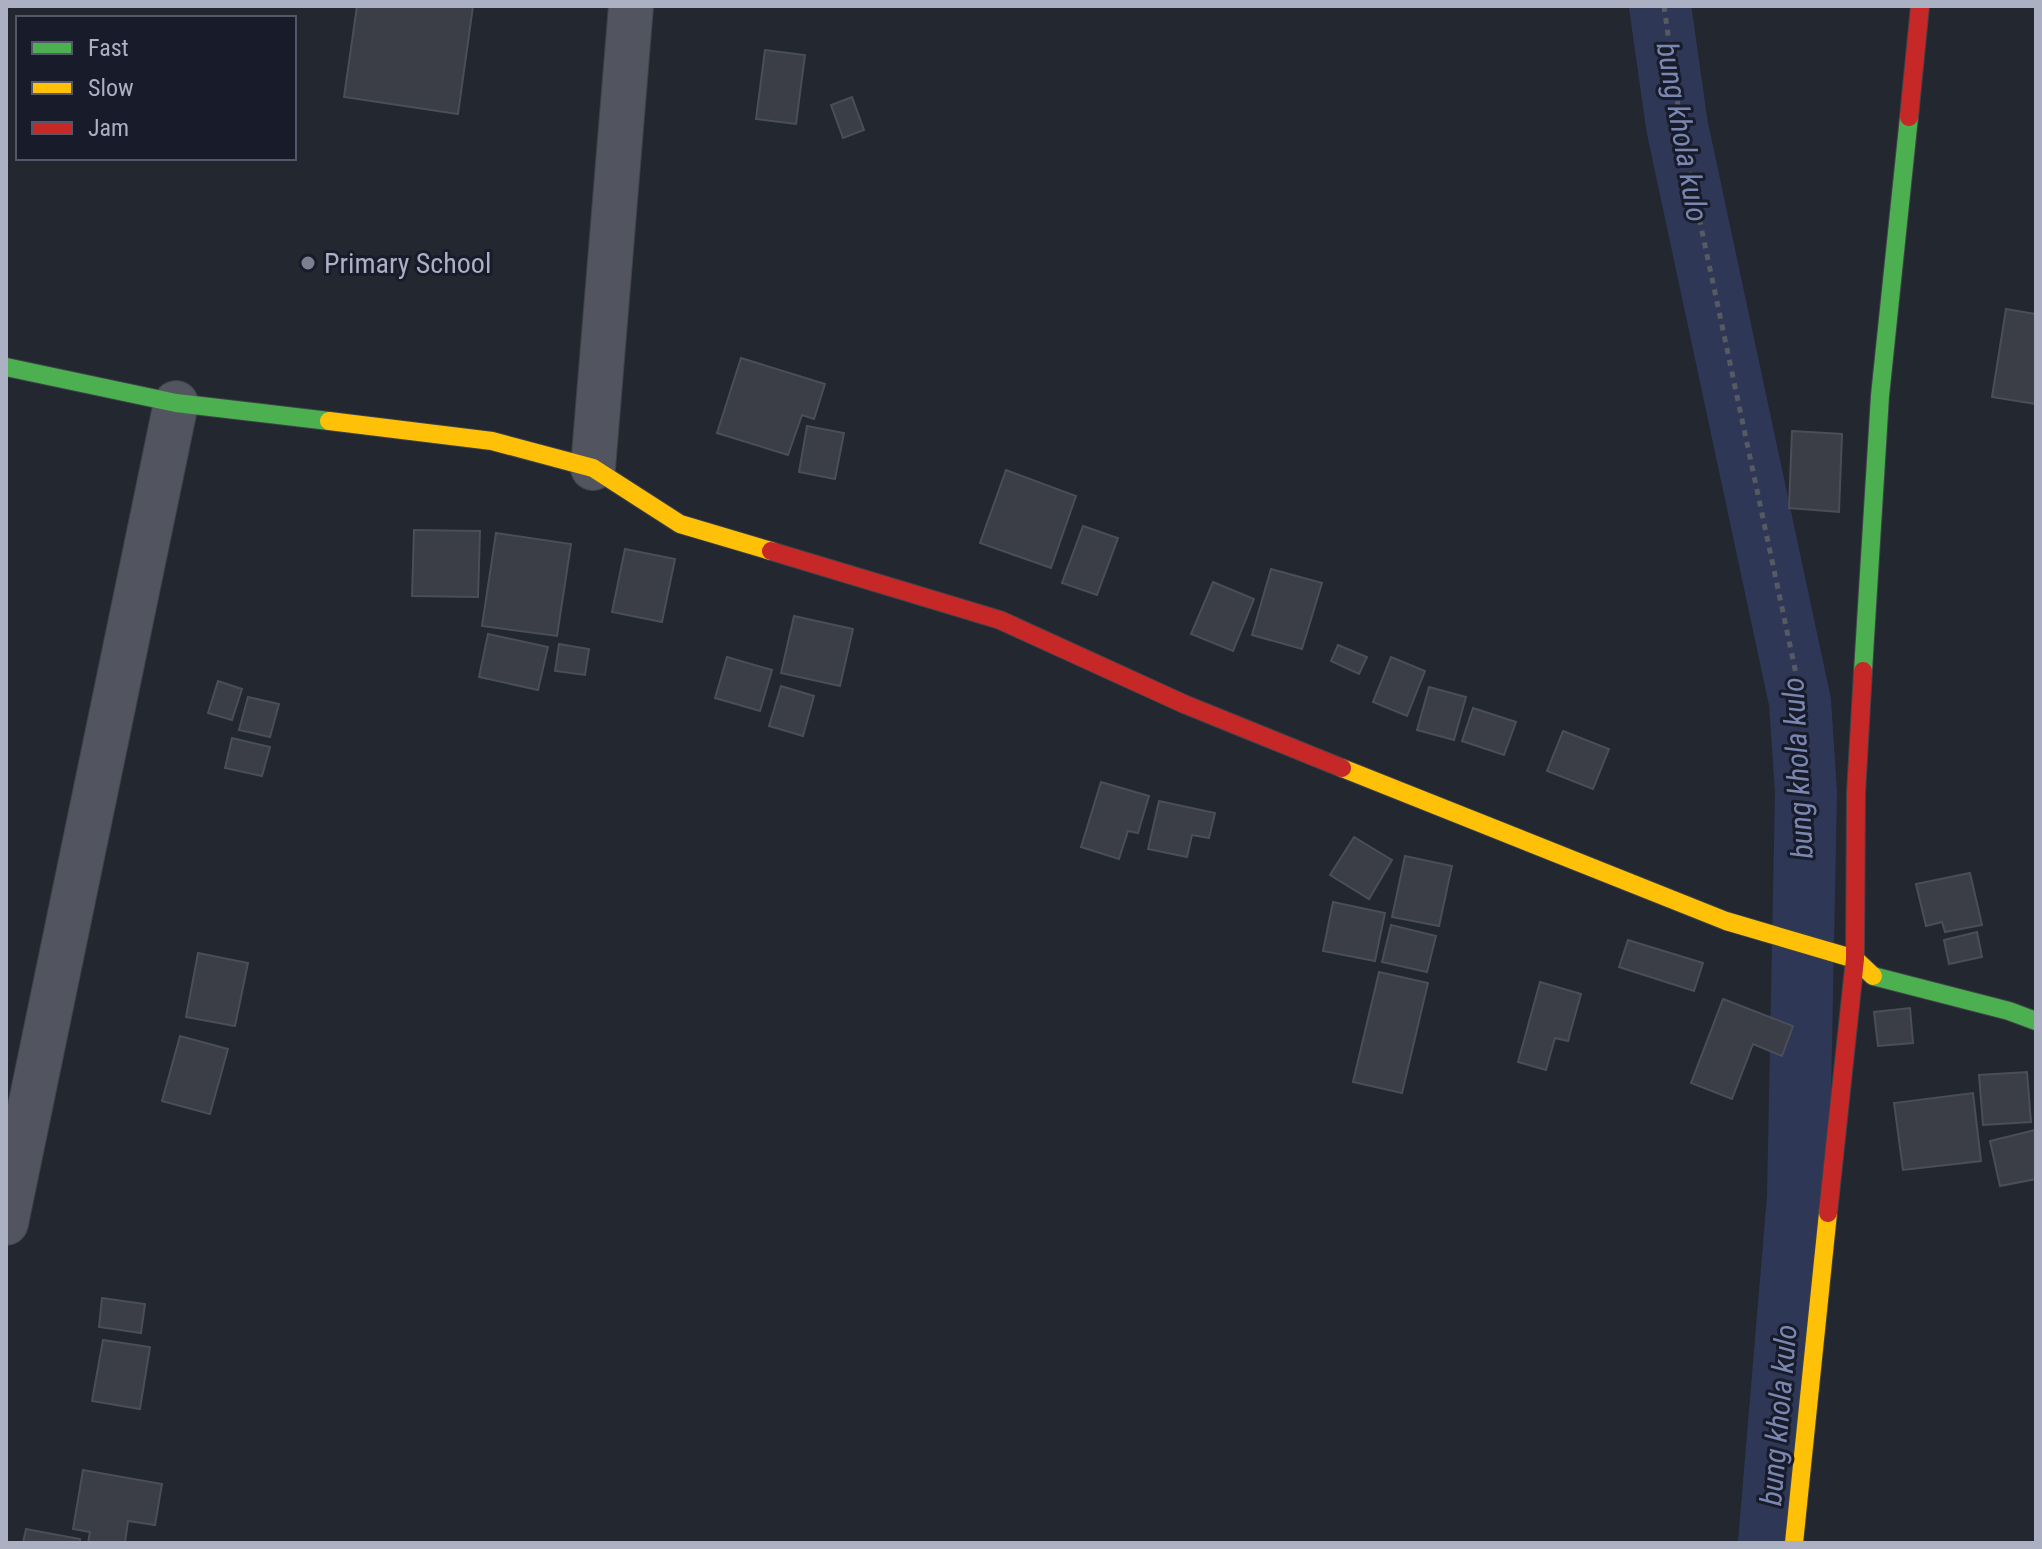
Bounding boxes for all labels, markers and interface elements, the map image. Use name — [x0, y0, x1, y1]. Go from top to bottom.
legend — [16, 16, 296, 160]
text: Fast — [88, 34, 129, 62]
water label: bung khola kulo — [1650, 40, 1715, 224]
text: Slow — [88, 74, 134, 102]
text: Jam — [88, 114, 129, 142]
place label: Primary School — [324, 247, 491, 280]
marker: Primary School — [299, 254, 317, 272]
water label: bung khola kulo — [1775, 677, 1820, 860]
water label: bung khola kulo — [1753, 1323, 1804, 1507]

